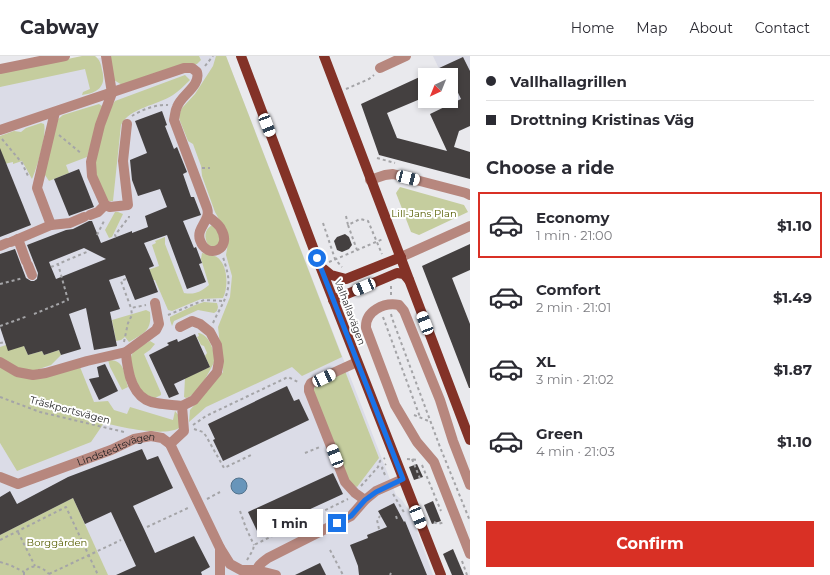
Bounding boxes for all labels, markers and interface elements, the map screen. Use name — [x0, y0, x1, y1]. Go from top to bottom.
text: Cabway — [20, 16, 99, 39]
text: Home — [571, 19, 614, 37]
text: Map — [636, 19, 667, 37]
text: About — [689, 19, 733, 37]
text: Contact — [755, 19, 810, 37]
north arrow — [418, 68, 458, 108]
map controls — [418, 68, 458, 108]
text: Vallhallagrillen — [510, 72, 627, 91]
text: Drottning Kristinas Väg — [510, 110, 694, 129]
car — [257, 112, 277, 138]
text: Choose a ride — [486, 157, 614, 179]
car — [395, 169, 421, 187]
park label: Lill-Jans Plan — [391, 207, 457, 220]
icon: car — [488, 207, 524, 243]
text: Economy — [536, 208, 609, 227]
text: $1.10 — [777, 216, 812, 235]
text: 1 min · 21:00 — [536, 227, 612, 243]
route start — [308, 249, 326, 267]
street label: Valhallavägen — [331, 277, 369, 347]
car — [351, 277, 377, 297]
icon: car — [488, 279, 524, 315]
text: Comfort — [536, 280, 601, 299]
text: $1.49 — [773, 288, 812, 307]
text: 2 min · 21:01 — [536, 299, 611, 315]
car — [415, 310, 435, 336]
icon: car — [488, 351, 524, 387]
text: XL — [536, 352, 555, 371]
text: $1.87 — [773, 360, 812, 379]
car — [311, 367, 337, 389]
text: 3 min · 21:02 — [536, 371, 614, 387]
street label: Träskportsvägen — [28, 393, 112, 427]
icon: car — [488, 423, 524, 459]
text: Green — [536, 424, 583, 443]
street label: Lindstedtsvägen — [75, 429, 157, 468]
text: $1.10 — [777, 432, 812, 451]
car — [325, 443, 345, 469]
text: 4 min · 21:03 — [536, 443, 615, 459]
car — [408, 504, 428, 530]
callout: 1 min — [257, 509, 323, 537]
route end — [328, 514, 346, 532]
text: 1 min — [272, 515, 308, 531]
button: Confirm — [486, 521, 814, 567]
park label: Borggården — [27, 536, 87, 549]

